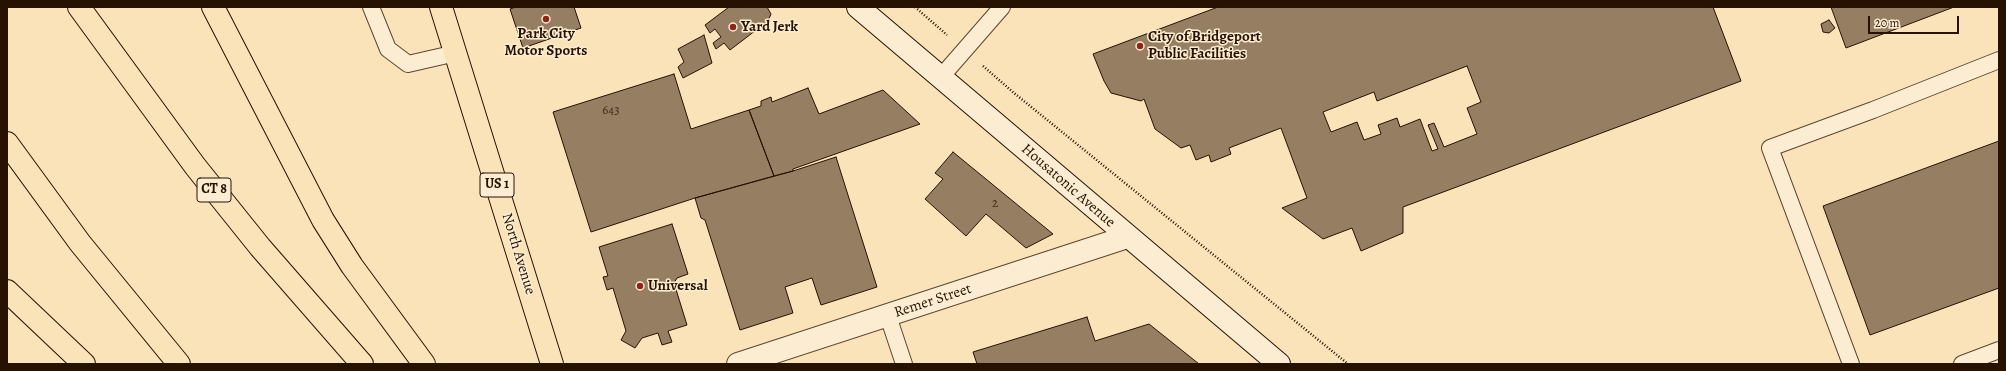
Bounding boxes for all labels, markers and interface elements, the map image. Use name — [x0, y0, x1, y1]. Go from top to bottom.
scale bar — [1870, 8, 1961, 34]
marker: Park City Motor Sports — [541, 14, 551, 24]
text: 20 m — [1875, 15, 1899, 31]
place label: Yard Jerk — [741, 18, 798, 36]
marker: Yard Jerk — [728, 22, 738, 32]
place label: Park City Motor Sports — [505, 25, 587, 60]
place label: City of Bridgeport Public Facilities — [1148, 28, 1261, 63]
marker: City of Bridgeport Public Facilities — [1135, 41, 1145, 51]
house number: 643 — [602, 103, 620, 119]
street label: Housatonic Avenue — [1017, 140, 1119, 232]
road number: US 1 — [480, 173, 514, 197]
road number: CT 8 — [197, 178, 231, 202]
house number: 2 — [992, 196, 998, 212]
street label: North Avenue — [497, 211, 539, 297]
place label: Universal — [648, 277, 708, 295]
street label: Remer Street — [892, 280, 974, 322]
marker: Universal — [635, 281, 645, 291]

